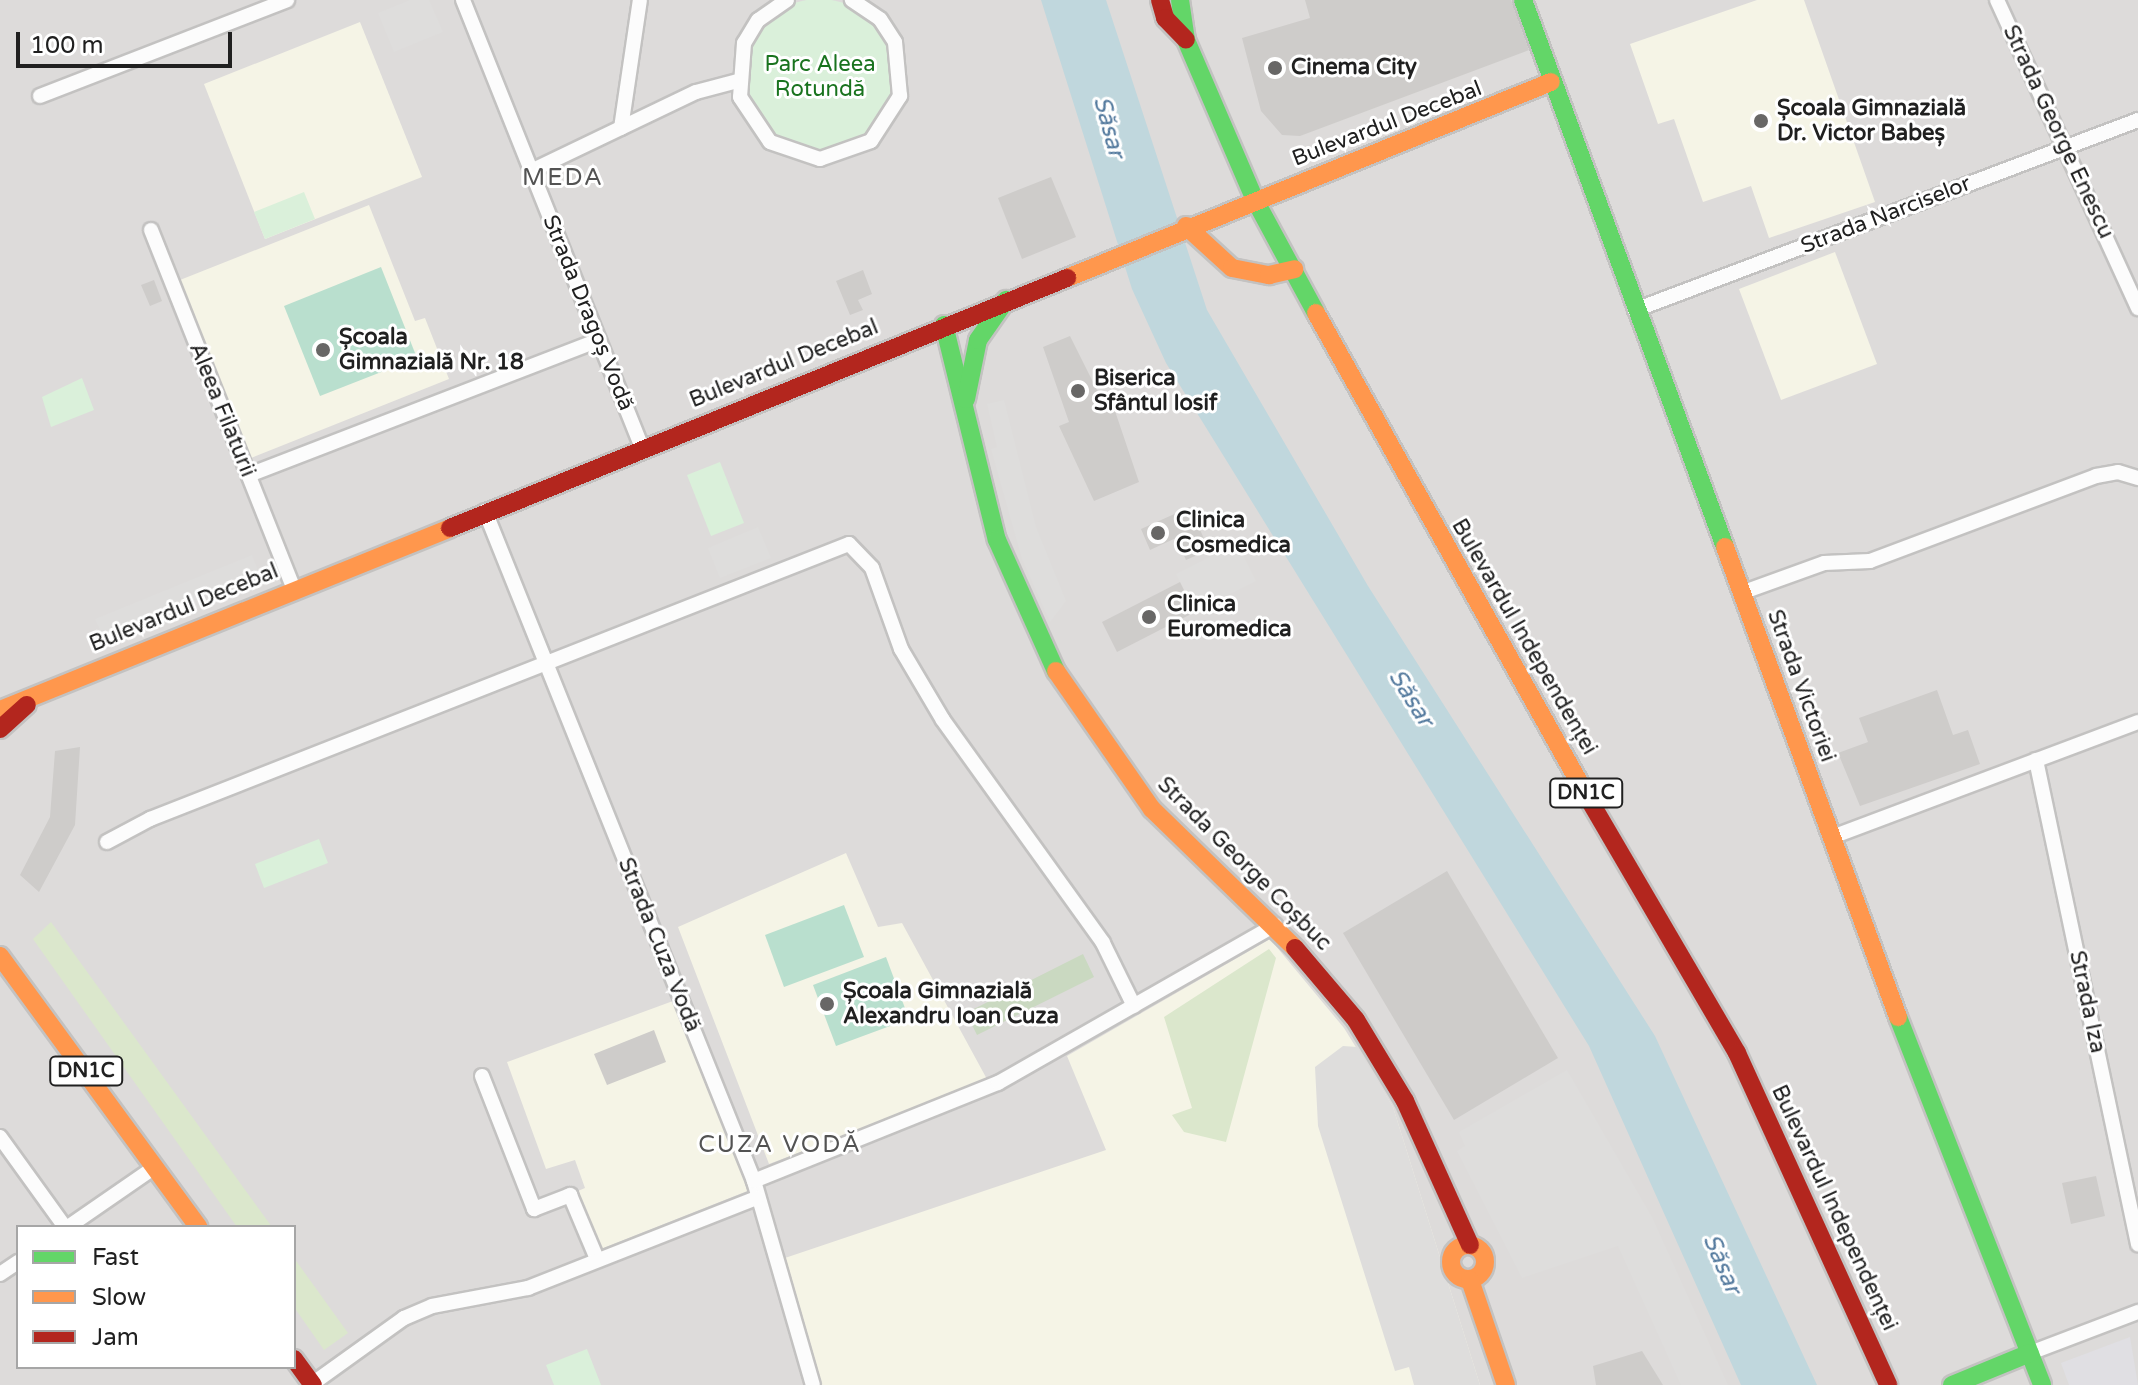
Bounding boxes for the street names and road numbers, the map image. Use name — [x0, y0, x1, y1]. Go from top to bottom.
street label: Strada George Enescu — [1997, 21, 2119, 243]
street label: Bulevardul Decebal — [1288, 76, 1486, 172]
street label: Strada Narciselor — [1797, 170, 1975, 260]
street label: Strada Dragoș Vodă — [537, 211, 639, 415]
street label: Bulevardul Decebal — [686, 314, 882, 414]
street label: Aleea Filaturii — [183, 339, 261, 481]
street label: Bulevardul Independenței — [1446, 514, 1602, 760]
street label: Bulevardul Decebal — [86, 558, 282, 658]
street label: Strada Victoriei — [1761, 606, 1841, 766]
street label: Strada George Coșbuc — [1152, 772, 1336, 956]
road number: DN1C — [1548, 777, 1624, 809]
street label: Strada Cuza Vodă — [612, 854, 706, 1036]
street label: Strada Iza — [2063, 948, 2111, 1056]
road number: DN1C — [48, 1055, 124, 1087]
street label: Bulevardul Independenței — [1765, 1081, 1903, 1335]

